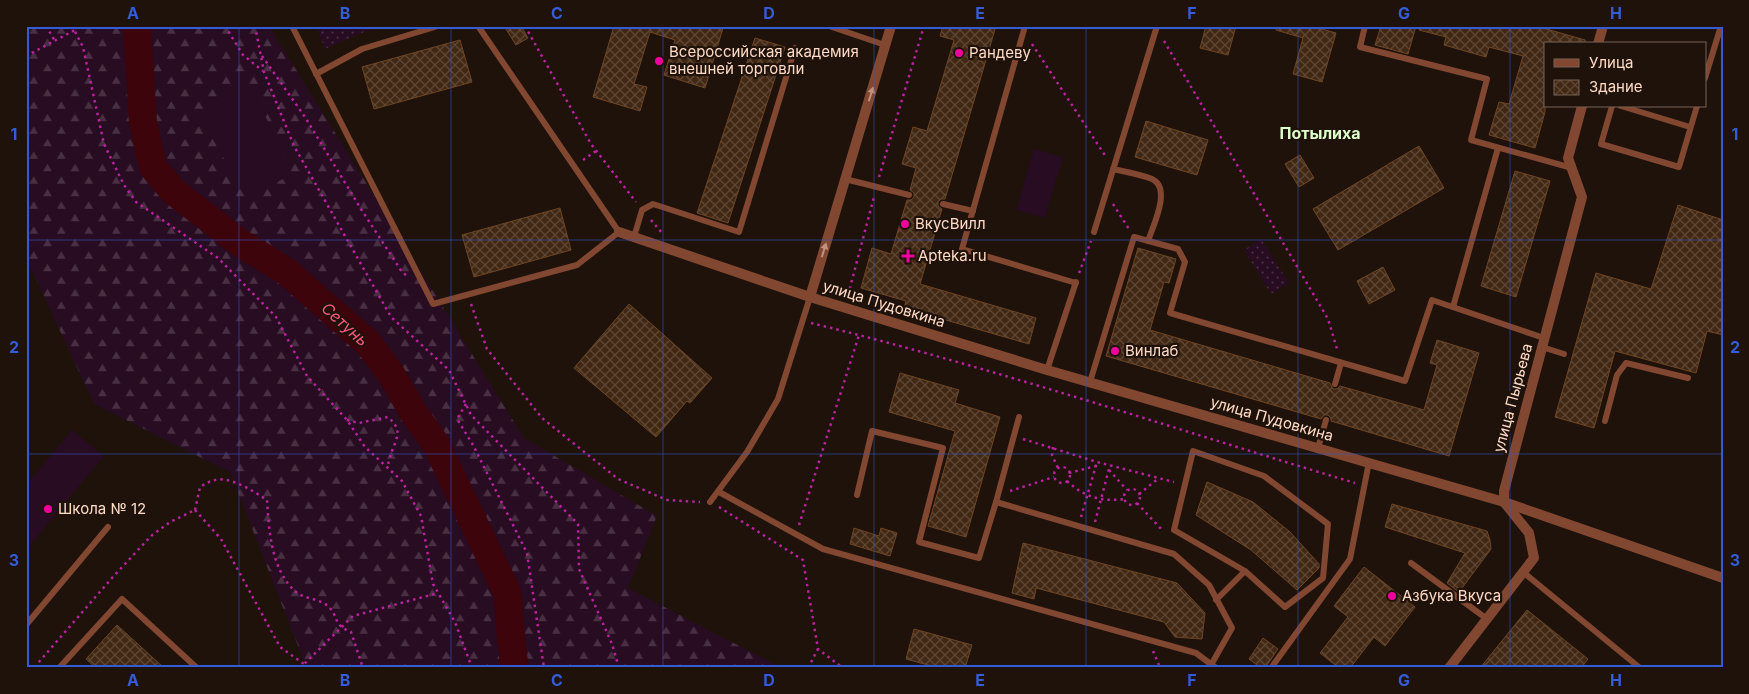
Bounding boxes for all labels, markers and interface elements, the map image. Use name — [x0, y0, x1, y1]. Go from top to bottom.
text: A — [127, 3, 139, 23]
text: B — [340, 3, 350, 23]
text: C — [551, 3, 563, 23]
text: D — [763, 3, 775, 23]
text: E — [975, 3, 985, 23]
text: F — [1187, 3, 1197, 23]
text: G — [1398, 3, 1410, 23]
text: H — [1610, 3, 1622, 23]
place label: Всероссийская академия внешней торговли — [669, 42, 859, 78]
legend — [1544, 42, 1706, 108]
place label: Рандеву — [969, 43, 1032, 62]
marker: Рандеву — [953, 47, 965, 59]
text: Улица — [1589, 53, 1633, 72]
marker: Всероссийская академия внешней торговли — [653, 55, 665, 67]
text: Здание — [1589, 77, 1643, 96]
one-way arrow — [867, 87, 875, 102]
district label: Потылиха — [1279, 123, 1361, 143]
text: 1 — [11, 124, 17, 144]
text: 1 — [1732, 124, 1738, 144]
place label: ВкусВилл — [915, 214, 986, 233]
marker: ВкусВилл — [899, 218, 911, 230]
one-way arrow — [820, 242, 828, 257]
place label: Apteka.ru — [918, 246, 987, 265]
marker: Apteka.ru — [902, 250, 914, 262]
street label: улица Пудовкина — [821, 276, 948, 331]
water label: Сетунь — [317, 298, 373, 350]
text: 2 — [9, 337, 19, 357]
text: 2 — [1730, 337, 1740, 357]
place label: Винлаб — [1125, 341, 1179, 360]
street label: улица Пырьева — [1489, 341, 1536, 455]
marker: Винлаб — [1109, 345, 1121, 357]
street label: улица Пудовкина — [1208, 392, 1336, 445]
place label: Школа № 12 — [58, 499, 146, 518]
marker: Школа № 12 — [42, 503, 54, 515]
text: 3 — [9, 550, 19, 570]
text: 3 — [1730, 550, 1740, 570]
place label: Азбука Вкуса — [1402, 586, 1501, 605]
marker: Азбука Вкуса — [1386, 590, 1398, 602]
text: A — [127, 670, 139, 690]
text: B — [340, 670, 350, 690]
text: C — [551, 670, 563, 690]
text: D — [763, 670, 775, 690]
text: E — [975, 670, 985, 690]
text: F — [1187, 670, 1197, 690]
text: G — [1398, 670, 1410, 690]
text: H — [1610, 670, 1622, 690]

